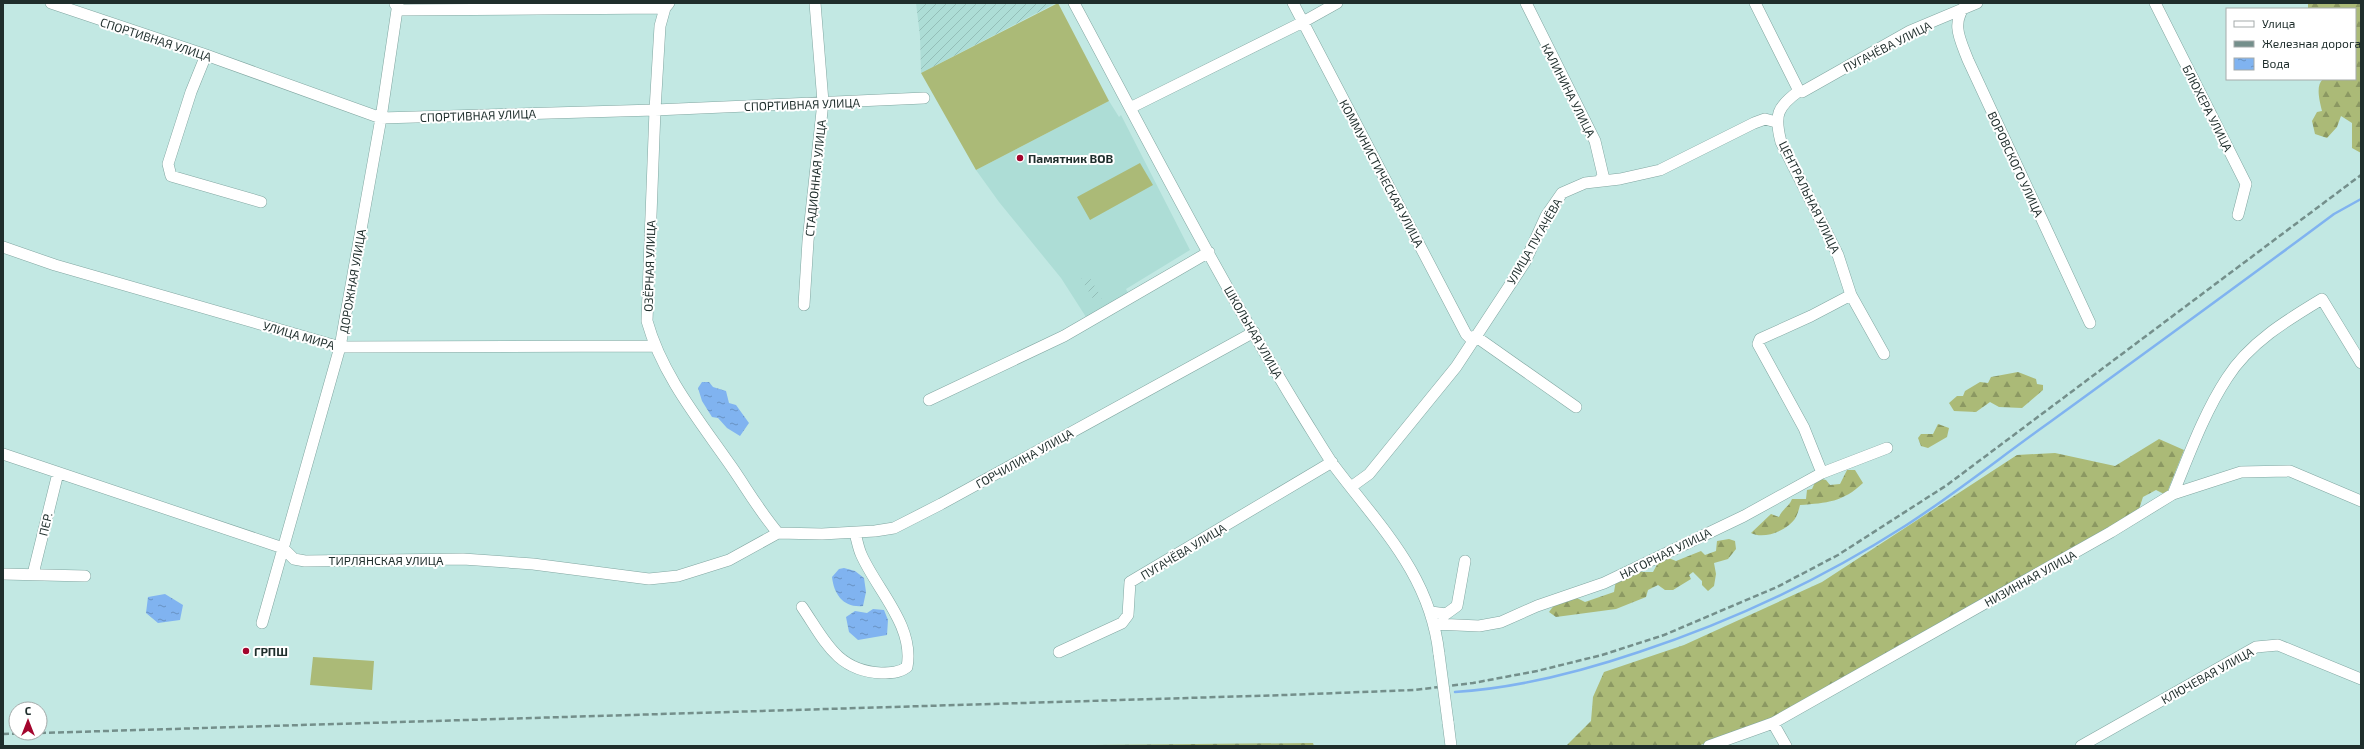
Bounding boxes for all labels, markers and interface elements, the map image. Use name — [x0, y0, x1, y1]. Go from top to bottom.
legend — [2226, 8, 2356, 80]
street label: СПОРТИВНАЯ УЛИЦА — [99, 14, 214, 64]
text: Улица — [2262, 16, 2295, 30]
street label: ПУГАЧЁВА УЛИЦА — [1841, 18, 1934, 74]
text: Железная дорога — [2262, 36, 2361, 50]
street label: КАЛИНИНА УЛИЦА — [1539, 41, 1599, 140]
text: Вода — [2262, 56, 2290, 70]
street label: БЛЮХЕРА УЛИЦА — [2180, 62, 2236, 154]
street label: СПОРТИВНАЯ УЛИЦА — [744, 95, 861, 113]
street label: КОММУНИСТИЧЕСКАЯ УЛИЦА — [1337, 97, 1427, 250]
street label: СПОРТИВНАЯ УЛИЦА — [420, 106, 537, 124]
street label: ВОРОВСКОГО УЛИЦА — [1985, 109, 2047, 219]
street label: СТАДИОННАЯ УЛИЦА — [802, 118, 828, 237]
street label: ЦЕНТРАЛЬНАЯ УЛИЦА — [1777, 139, 1844, 256]
place label: Памятник ВОВ — [1028, 151, 1113, 165]
marker: Памятник ВОВ — [1015, 153, 1025, 163]
street label: УЛИЦА ПУГАЧЁВА — [1504, 195, 1565, 286]
street label: ОЗЁРНАЯ УЛИЦА — [640, 219, 658, 312]
street label: ДОРОЖНАЯ УЛИЦА — [336, 227, 368, 334]
street label: ШКОЛЬНАЯ УЛИЦА — [1222, 283, 1286, 381]
street label: УЛИЦА МИРА — [261, 318, 337, 352]
street label: ГОРЧИЛИНА УЛИЦА — [973, 425, 1076, 491]
street label: ПЕР. — [35, 511, 55, 537]
street label: ПУГАЧЁВА УЛИЦА — [1138, 520, 1229, 582]
street label: НАГОРНАЯ УЛИЦА — [1617, 525, 1714, 581]
street label: НИЗИННАЯ УЛИЦА — [1982, 547, 2079, 609]
street label: ТИРЛЯНСКАЯ УЛИЦА — [328, 553, 444, 567]
place label: ГРПШ — [254, 644, 288, 658]
street label: КЛЮЧЕВАЯ УЛИЦА — [2158, 644, 2256, 706]
marker: ГРПШ — [241, 646, 251, 656]
north arrow — [8, 701, 48, 741]
text: С — [25, 704, 32, 717]

